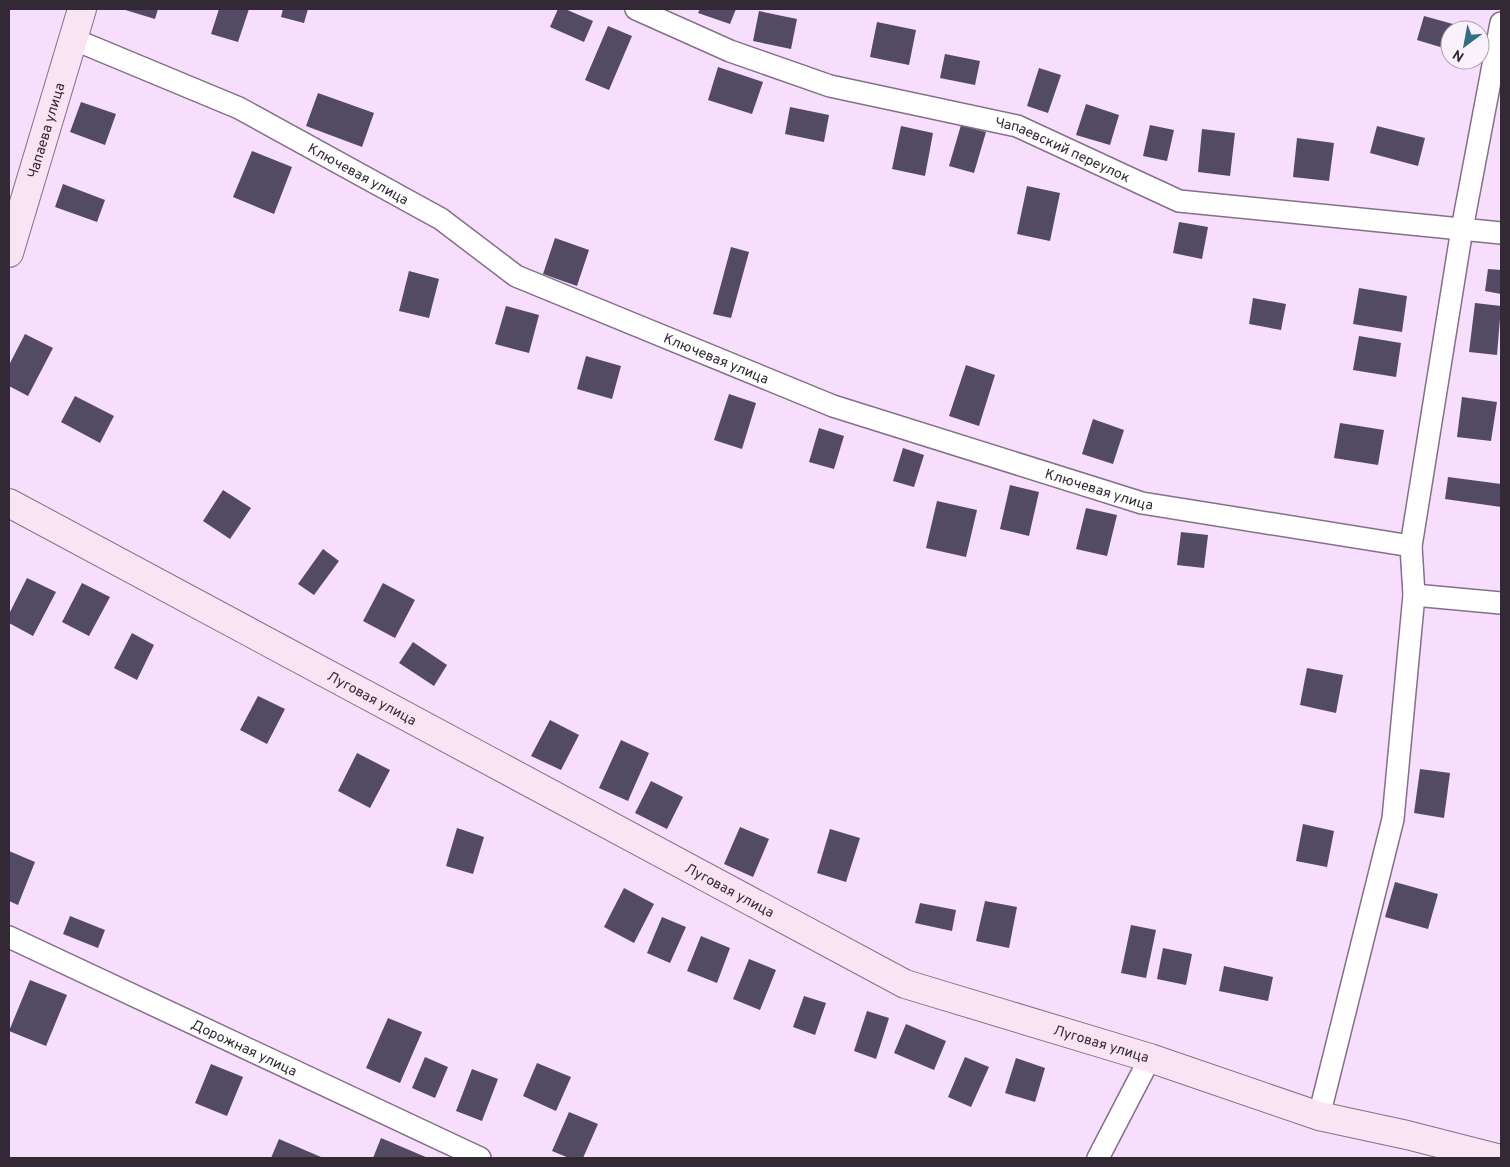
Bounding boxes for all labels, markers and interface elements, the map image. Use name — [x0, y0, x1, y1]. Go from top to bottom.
north arrow — [1440, 20, 1490, 70]
text: N — [1450, 45, 1468, 65]
street label: Чапаева улица — [25, 81, 69, 181]
street label: Чапаевский переулок — [993, 115, 1132, 187]
street label: Ключевая улица — [304, 140, 411, 209]
street label: Ключевая улица — [661, 330, 771, 389]
street label: Ключевая улица — [1043, 466, 1154, 515]
street label: Луговая улица — [324, 668, 419, 730]
street label: Луговая улица — [681, 860, 777, 922]
street label: Дорожная улица — [188, 1017, 299, 1081]
street label: Луговая улица — [1051, 1022, 1151, 1067]

